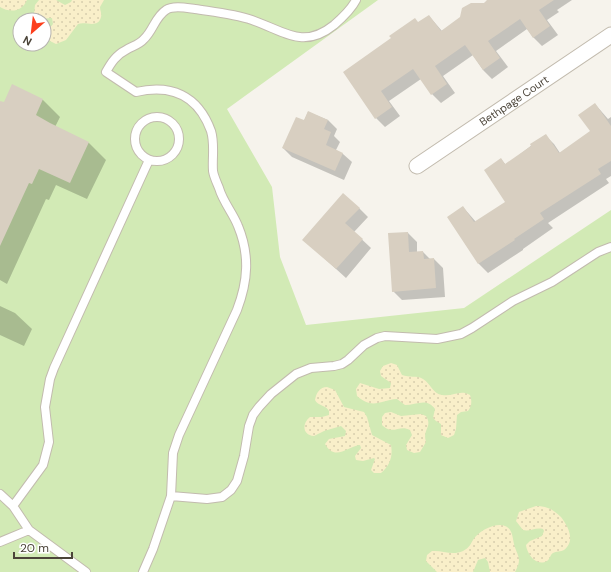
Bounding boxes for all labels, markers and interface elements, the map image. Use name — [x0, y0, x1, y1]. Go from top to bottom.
north arrow — [12, 12, 52, 52]
text: N — [20, 33, 34, 49]
street label: Bethpage Court — [477, 72, 551, 129]
scale bar — [14, 534, 72, 560]
text: 20 m — [20, 540, 49, 556]

